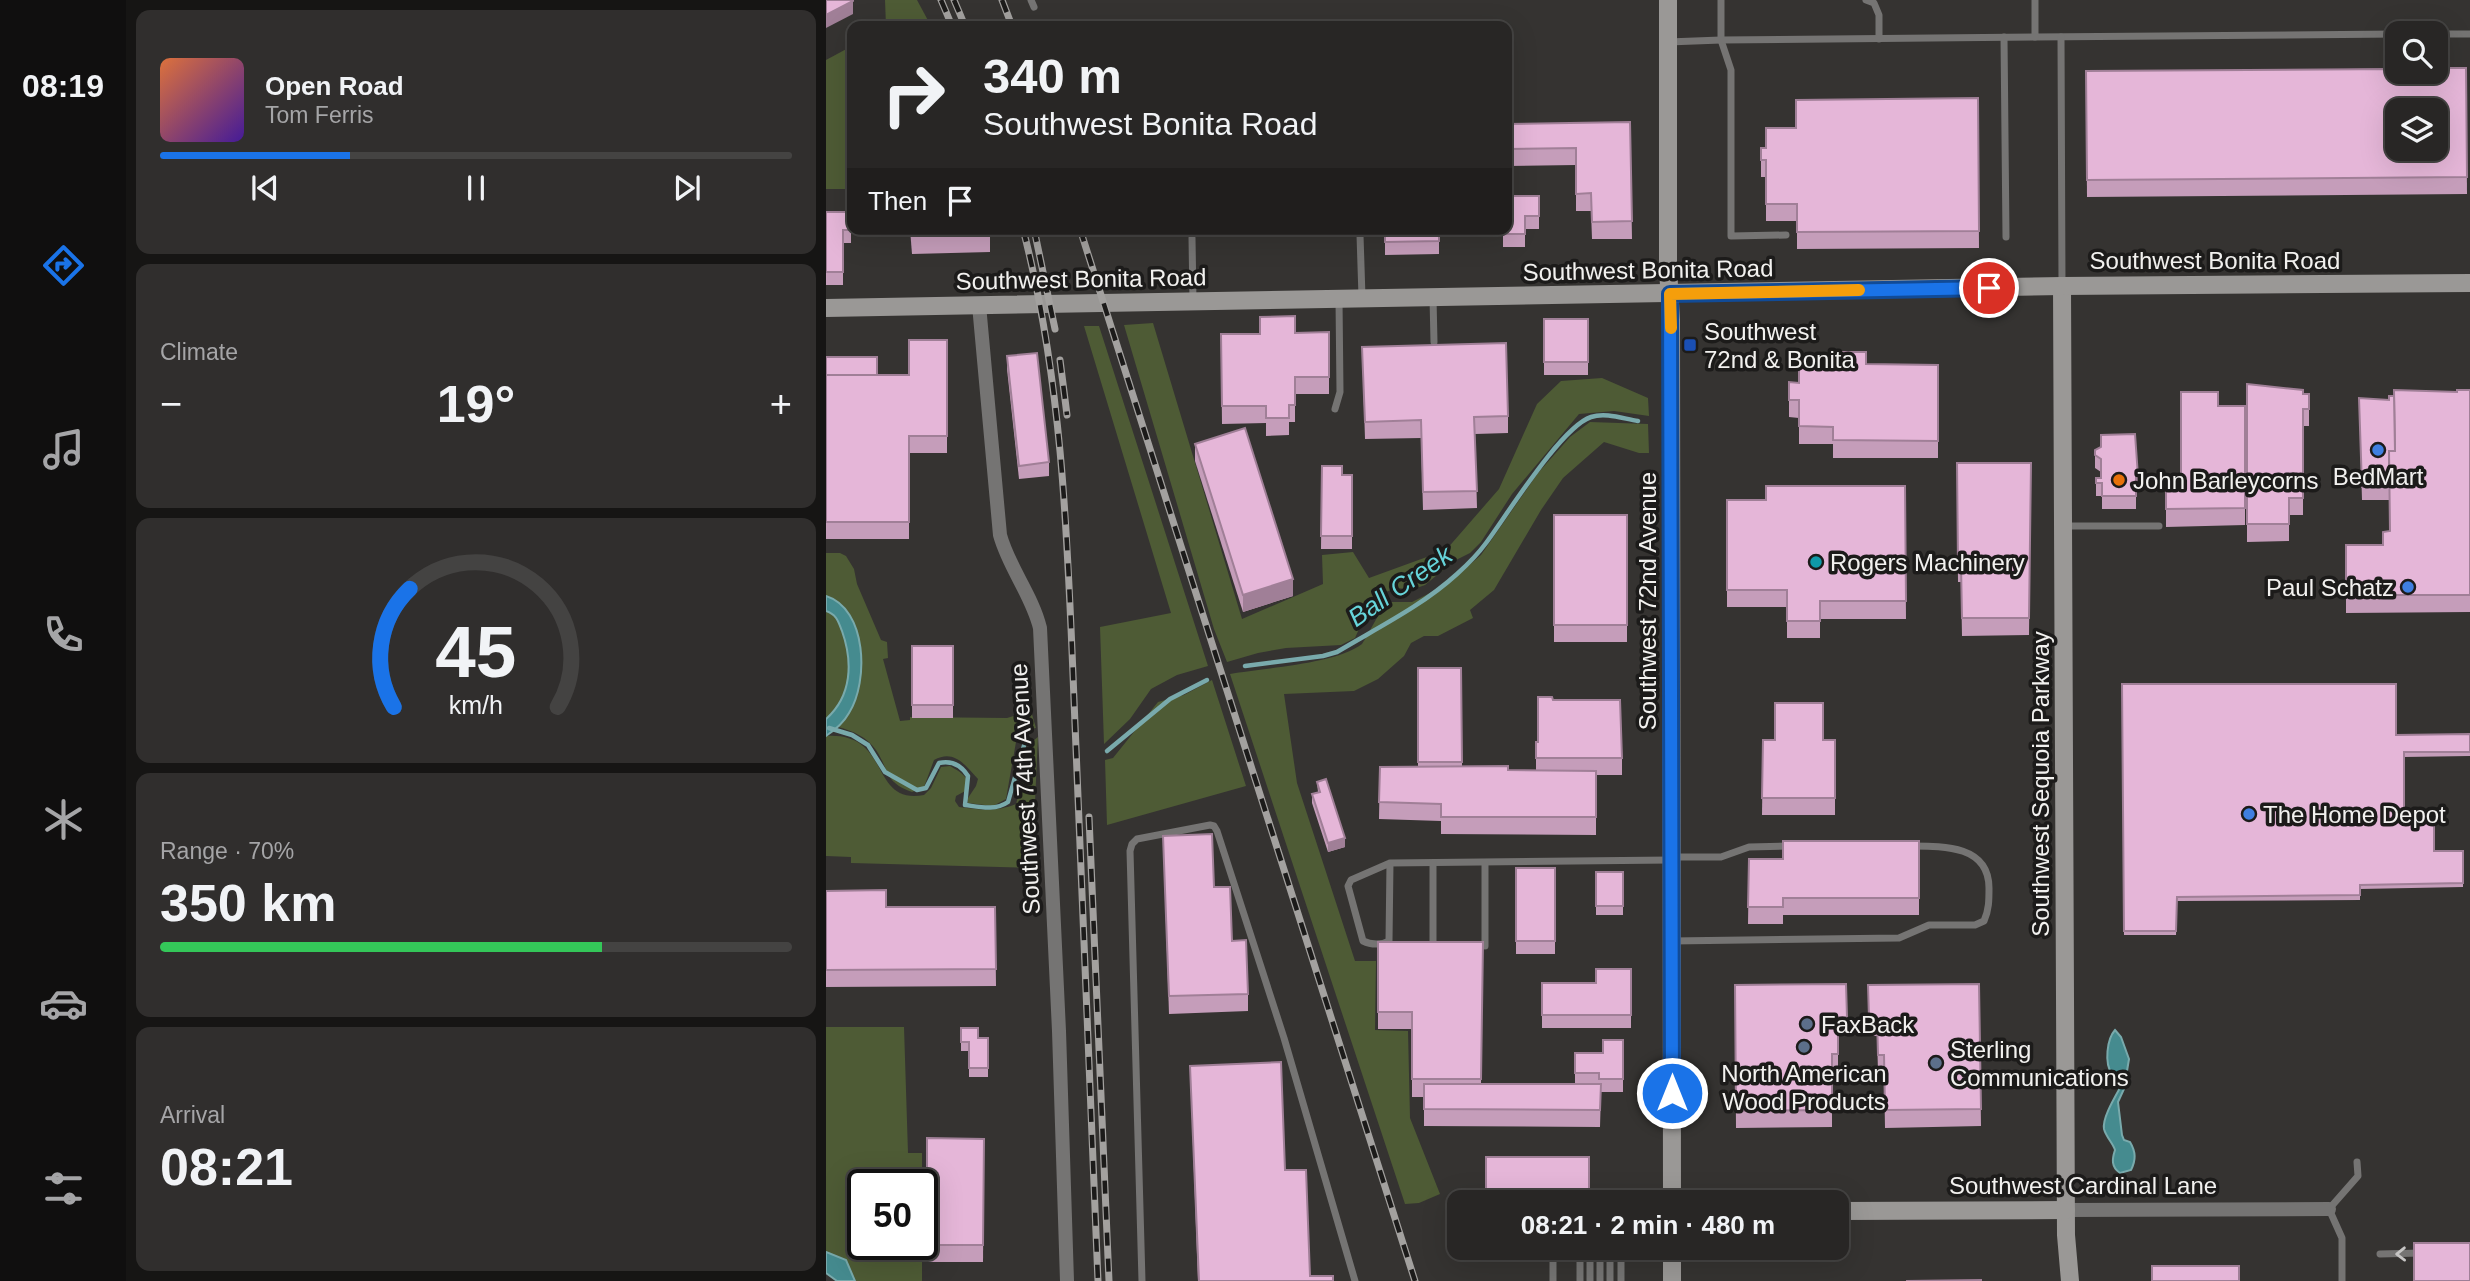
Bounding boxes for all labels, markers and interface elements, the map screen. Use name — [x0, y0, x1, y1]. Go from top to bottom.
map controls — [2385, 21, 2448, 161]
button: search — [2385, 21, 2448, 84]
icon: right — [868, 49, 959, 140]
text: 340 m — [983, 49, 1122, 103]
text: 08:19 — [22, 68, 104, 104]
text: Open Road — [265, 71, 404, 101]
button: layers — [2385, 98, 2448, 161]
text: Tom Ferris — [265, 102, 374, 128]
text: Southwest Bonita Road — [983, 106, 1317, 142]
icon: previous — [246, 169, 284, 207]
icon: pause — [457, 169, 495, 207]
icon: next — [668, 169, 706, 207]
icon: arrive — [941, 182, 979, 220]
text: Then — [868, 186, 927, 216]
icon: directions — [39, 241, 88, 290]
street label: Southwest Bonita Road — [2090, 247, 2340, 274]
street label: Southwest Bonita Road — [1522, 254, 1774, 286]
pin — [1959, 258, 2019, 318]
street label: Southwest Bonita Road — [955, 263, 1207, 295]
icon: arrive — [1970, 269, 2008, 307]
place label: Southwest 72nd & Bonita — [1704, 318, 1855, 373]
marker: Southwest 72nd & Bonita — [1682, 337, 1698, 353]
text: Climate — [160, 339, 238, 365]
text: 19° — [437, 375, 515, 433]
text: − — [160, 383, 182, 425]
text: + — [770, 383, 792, 425]
icon: music — [39, 425, 88, 474]
marker: BedMart — [2370, 442, 2386, 458]
place label: BedMart — [2333, 463, 2424, 490]
place label: John Barleycorns — [2133, 467, 2318, 494]
street label: Southwest 72nd Avenue — [1634, 472, 1661, 730]
marker: John Barleycorns — [2111, 472, 2127, 488]
water label: Ball Creek — [1342, 538, 1459, 633]
place label: Rogers Machinery — [1830, 549, 2025, 576]
marker: Rogers Machinery — [1808, 554, 1824, 570]
place label: Paul Schatz — [2266, 574, 2394, 601]
marker: Paul Schatz — [2400, 579, 2416, 595]
icon: phone — [39, 610, 88, 659]
text: 45 — [436, 611, 516, 692]
street label: Southwest Sequoia Parkway — [2027, 631, 2054, 937]
street label: Southwest 74th Avenue — [1005, 663, 1045, 915]
text: km/h — [449, 690, 503, 718]
icon: climate — [39, 795, 88, 844]
place label: The Home Depot — [2263, 801, 2446, 828]
marker: The Home Depot — [2241, 806, 2257, 822]
text: Range · 70% — [160, 838, 294, 864]
text: 350 km — [160, 874, 336, 932]
icon: car — [39, 979, 88, 1028]
place label: FaxBack — [1821, 1011, 1915, 1038]
marker: FaxBack — [1799, 1016, 1815, 1032]
place label: Sterling Communications — [1950, 1036, 2129, 1091]
marker: North American Wood Products — [1796, 1039, 1812, 1055]
marker: Sterling Communications — [1928, 1055, 1944, 1071]
position arrow — [1635, 1056, 1709, 1130]
place label: North American Wood Products — [1721, 1060, 1887, 1115]
text: Arrival — [160, 1102, 225, 1128]
text: 08:21 — [160, 1138, 293, 1196]
icon: filters — [39, 1164, 88, 1213]
speed limit sign: 50 — [847, 1169, 938, 1260]
street label: Southwest Cardinal Lane — [1949, 1172, 2217, 1199]
text: 08:21 · 2 min · 480 m — [1521, 1210, 1775, 1240]
one-way arrow — [2395, 1246, 2406, 1261]

